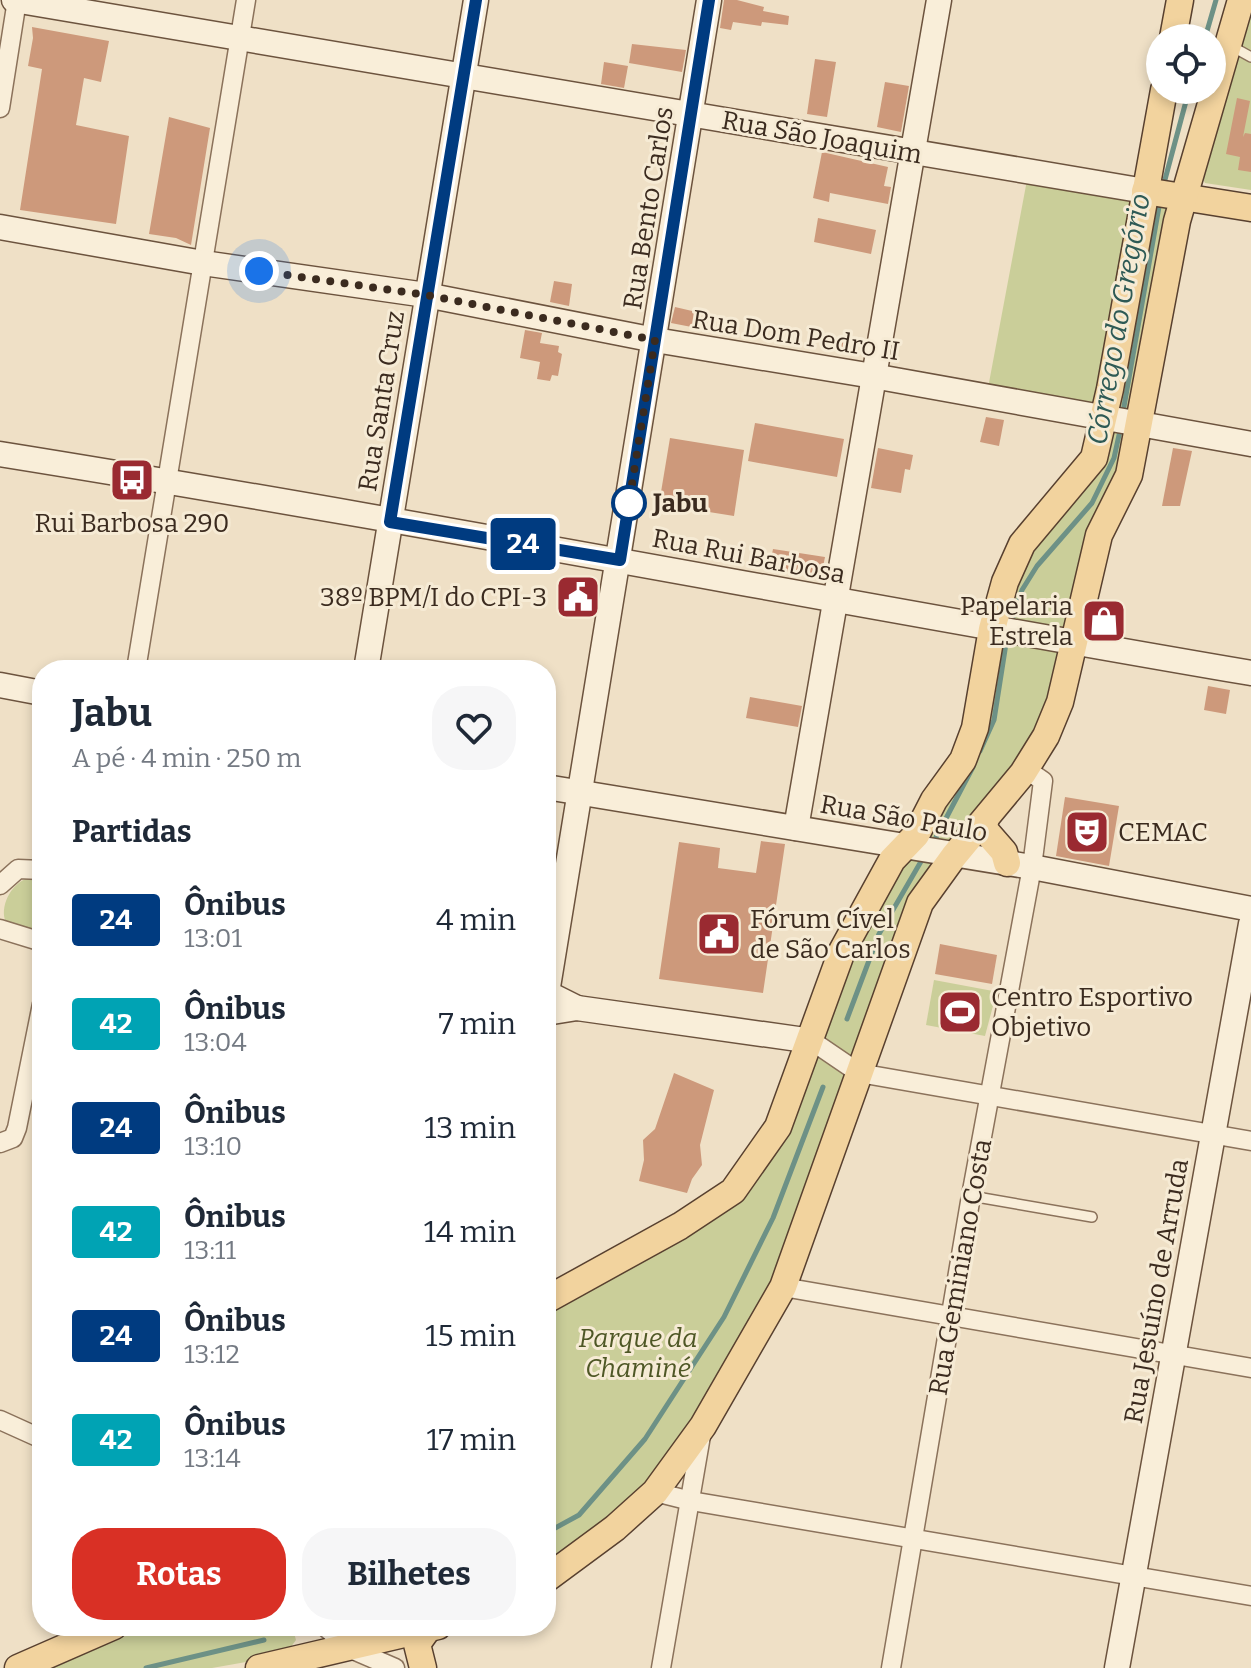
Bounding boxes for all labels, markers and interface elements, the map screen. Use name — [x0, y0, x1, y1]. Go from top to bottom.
map controls — [1146, 24, 1226, 104]
button: locate — [1146, 24, 1226, 104]
street label: Rua Bento Carlos — [617, 104, 680, 312]
street label: Rua São Joaquim — [719, 105, 925, 170]
water label: Córrego do Gregório — [1080, 191, 1157, 447]
your location — [239, 251, 279, 291]
street label: Rua Dom Pedro II — [690, 304, 902, 367]
street label: Rua Santa Cruz — [352, 309, 411, 493]
bus stop icon: Rui Barbosa 290 — [108, 456, 156, 504]
marker: Jabu — [612, 486, 646, 520]
place label: Jabu — [651, 488, 708, 519]
place label: Rui Barbosa 290 — [34, 508, 230, 539]
line badge: 24 — [487, 518, 559, 570]
street label: Rua Rui Barbosa — [650, 523, 848, 590]
text: 24 — [507, 527, 539, 560]
public building icon: 38º BPM/I do CPI-3 — [554, 573, 602, 621]
place label: 38º BPM/I do CPI-3 — [320, 582, 547, 613]
place label: Papelaria Estrela — [960, 591, 1073, 652]
shop icon: Papelaria Estrela — [1080, 597, 1128, 645]
button: heart — [432, 686, 516, 770]
text: Jabu — [72, 690, 152, 736]
text: A pé · 4 min · 250 m — [72, 743, 301, 774]
street label: Rua São Paulo — [818, 789, 990, 848]
theatre icon: CEMAC — [1063, 808, 1111, 856]
text: Partidas — [72, 814, 192, 850]
place label: CEMAC — [1118, 817, 1208, 848]
text: Ônibus — [184, 887, 286, 923]
text: 4 min — [436, 902, 516, 938]
text: 24 — [100, 903, 132, 936]
place label: Fórum Cível de São Carlos — [750, 904, 911, 965]
public building icon: Fórum Cível de São Carlos — [695, 910, 743, 958]
text: 13:01 — [184, 923, 242, 954]
place label: Centro Esportivo Objetivo — [991, 982, 1193, 1043]
sports icon: Centro Esportivo Objetivo — [936, 988, 984, 1036]
text: Ônibus — [184, 991, 286, 1027]
text: 7 min — [438, 1006, 516, 1042]
text: 42 — [100, 1007, 132, 1040]
text: 13:04 — [184, 1027, 247, 1058]
text: Ônibus — [184, 1095, 286, 1131]
text: 13 min — [424, 1110, 516, 1146]
text: 24 — [100, 1111, 132, 1144]
text: 13:10 — [184, 1131, 242, 1162]
street label: Rua Geminiano Costa — [923, 1137, 998, 1398]
street label: Rua Jesuíno de Arruda — [1118, 1156, 1195, 1426]
text: Ônibus — [184, 1199, 286, 1235]
text: 14 min — [424, 1214, 516, 1250]
text: 42 — [100, 1215, 132, 1248]
text: 13:11 — [184, 1235, 236, 1266]
text: Ônibus — [184, 1303, 286, 1339]
text: 15 min — [425, 1318, 516, 1354]
text: 24 — [100, 1319, 132, 1352]
park label: Parque da Chaminé — [578, 1323, 698, 1384]
text: 13:12 — [184, 1339, 240, 1370]
text: Ônibus — [184, 1407, 286, 1443]
text: 17 min — [427, 1422, 516, 1458]
text: 42 — [100, 1423, 132, 1456]
text: 13:14 — [184, 1443, 241, 1474]
button: Rotas — [72, 1528, 286, 1620]
button: Bilhetes — [302, 1528, 516, 1620]

